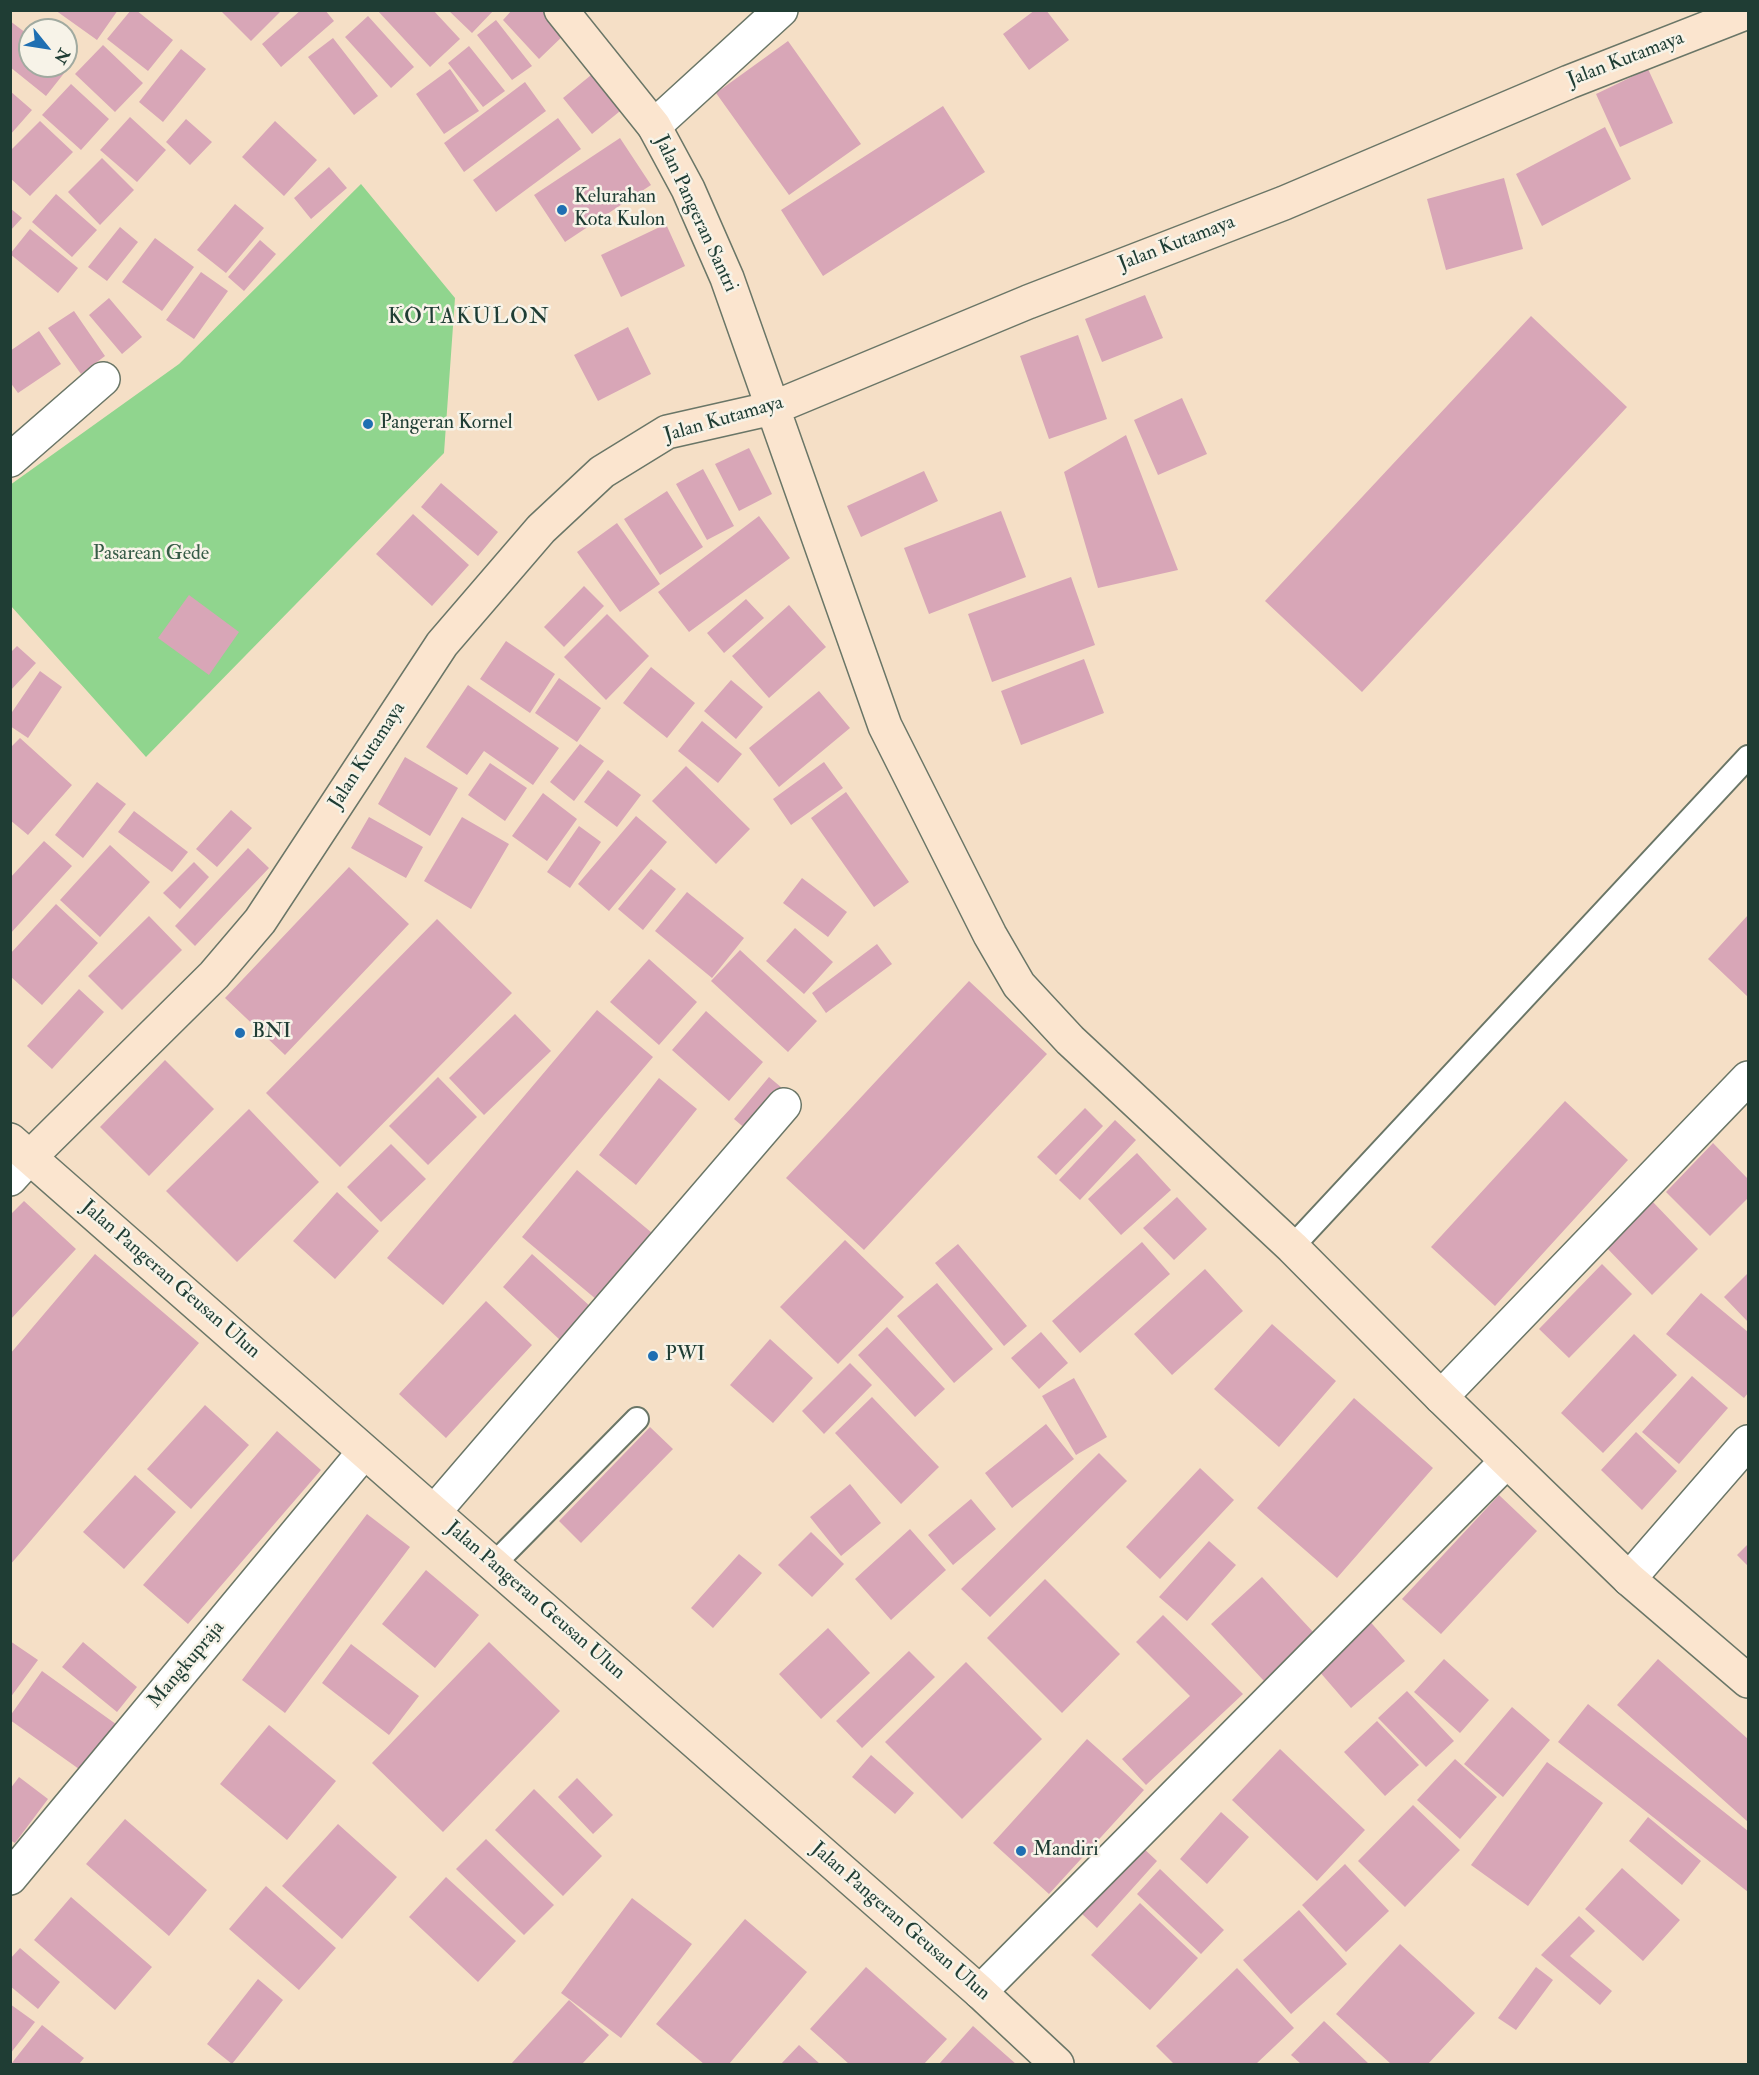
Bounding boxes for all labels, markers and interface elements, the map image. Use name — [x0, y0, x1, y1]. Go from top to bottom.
north arrow — [18, 18, 78, 78]
street label: Jalan Kutamaya — [1564, 27, 1688, 93]
text: N — [50, 45, 74, 67]
street label: Jalan Pangeran Santri — [648, 132, 742, 296]
place label: Kelurahan Kota Kulon — [574, 186, 665, 233]
marker: Kelurahan Kota Kulon — [555, 203, 569, 217]
street label: Jalan Kutamaya — [1115, 211, 1239, 277]
district label: KOTAKULON — [388, 305, 550, 331]
street label: Jalan Kutamaya — [662, 392, 786, 448]
place label: Pangeran Kornel — [380, 412, 513, 436]
marker: Pangeran Kornel — [361, 417, 375, 431]
park label: Pasarean Gede — [93, 543, 209, 567]
street label: Jalan Kutamaya — [324, 698, 412, 814]
place label: BNI — [252, 1021, 291, 1045]
marker: BNI — [233, 1026, 247, 1040]
street label: Jalan Pangeran Geusan Ulun — [76, 1196, 264, 1364]
place label: PWI — [665, 1344, 705, 1368]
marker: PWI — [646, 1349, 660, 1363]
street label: Jalan Pangeran Geusan Ulun — [441, 1517, 629, 1685]
street label: Mangkupraja — [144, 1617, 230, 1713]
street label: Jalan Pangeran Geusan Ulun — [806, 1838, 994, 2006]
place label: Mandiri — [1033, 1839, 1099, 1863]
marker: Mandiri — [1014, 1844, 1028, 1858]

